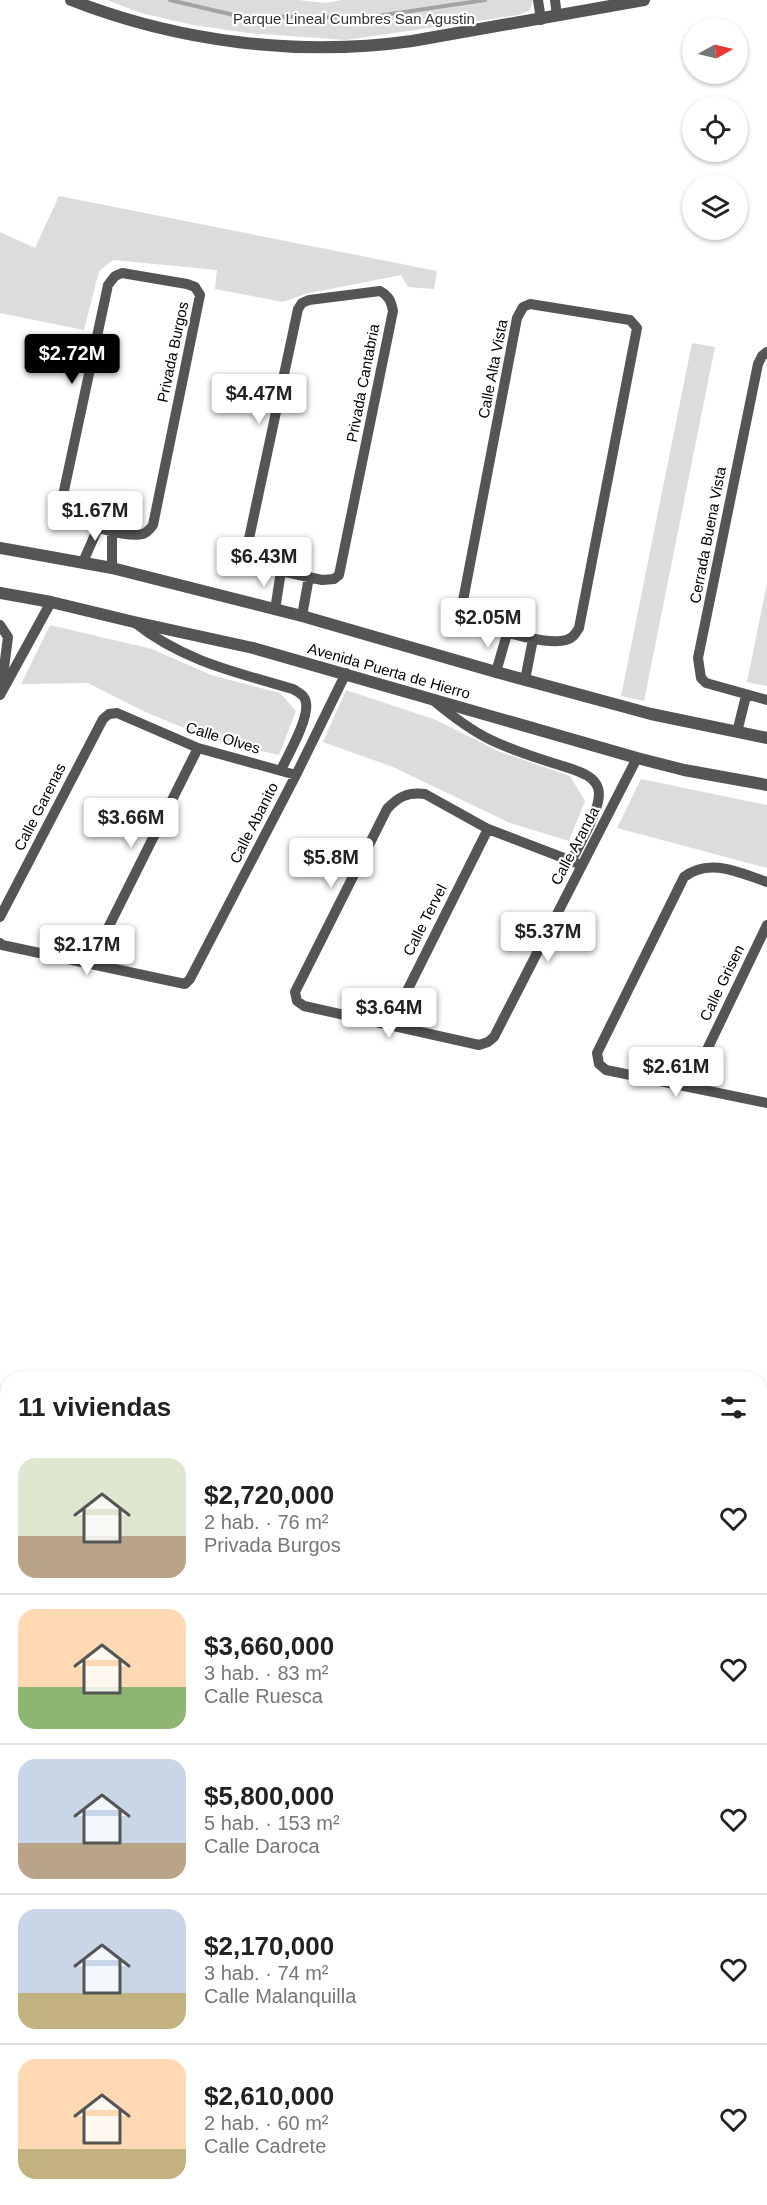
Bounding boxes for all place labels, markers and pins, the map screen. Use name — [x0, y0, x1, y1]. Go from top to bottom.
pin: $2.72M — [23, 334, 121, 385]
pin: $4.47M — [210, 374, 308, 425]
pin: $1.67M — [46, 491, 144, 542]
pin: $6.43M — [215, 537, 313, 588]
pin: $2.05M — [439, 598, 537, 649]
pin: $3.66M — [82, 798, 180, 849]
pin: $5.8M — [289, 838, 373, 889]
pin: $5.37M — [499, 912, 597, 963]
pin: $2.17M — [38, 925, 136, 976]
pin: $3.64M — [340, 988, 438, 1039]
pin: $2.61M — [627, 1047, 725, 1098]

